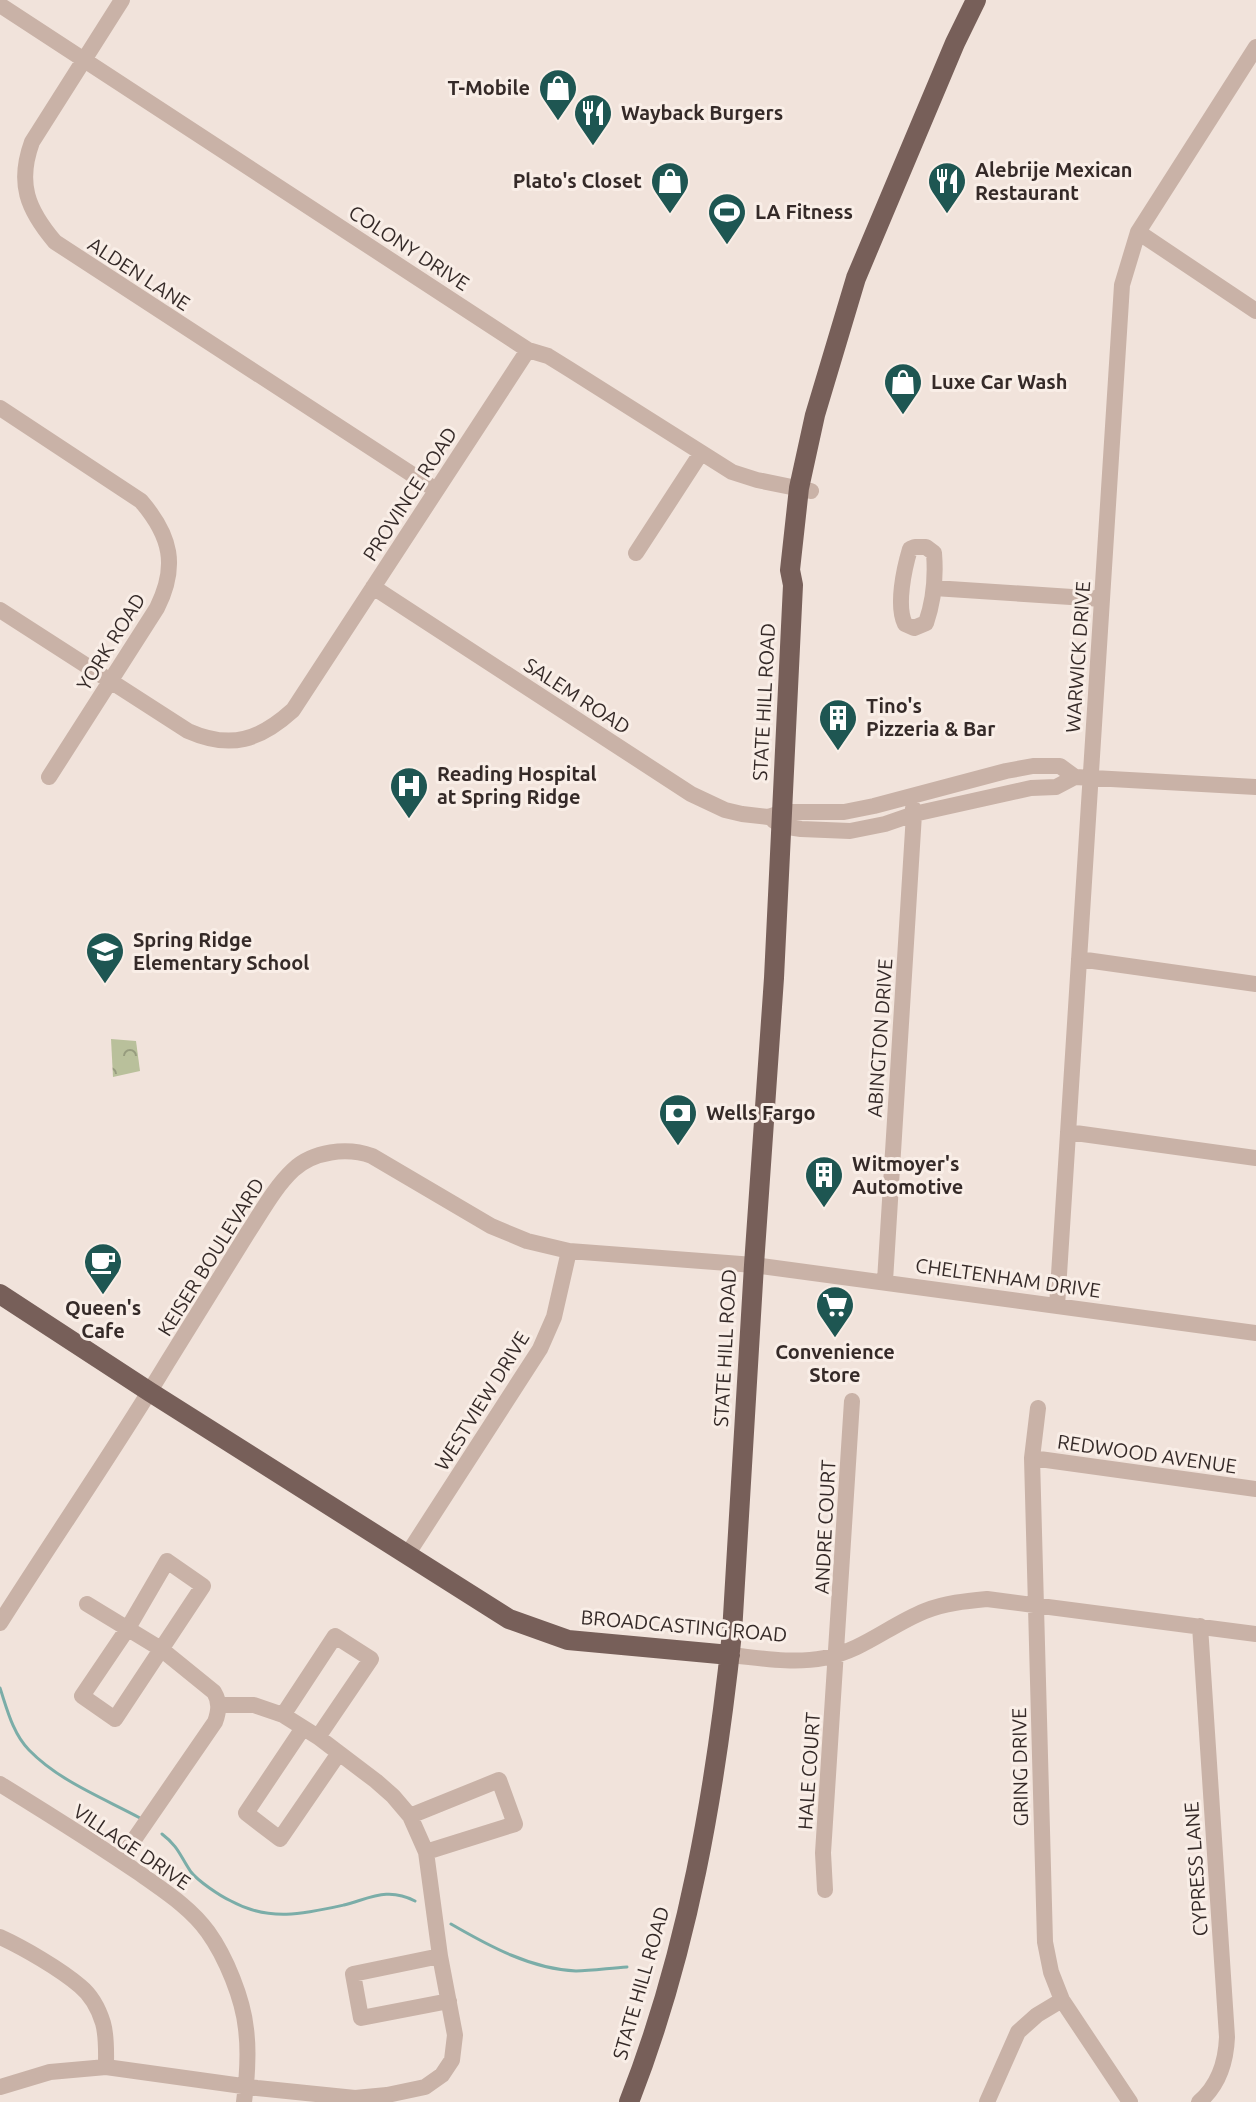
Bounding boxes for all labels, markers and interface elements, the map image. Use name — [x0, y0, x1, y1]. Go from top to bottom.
shop icon: T-Mobile — [537, 67, 579, 122]
place label: T-Mobile — [448, 76, 530, 99]
restaurant icon: Wayback Burgers — [572, 92, 614, 147]
place label: Wayback Burgers — [621, 101, 783, 124]
place label: Alebrije Mexican Restaurant — [975, 158, 1132, 204]
shop icon: Plato's Closet — [649, 160, 691, 215]
restaurant icon: Alebrije Mexican Restaurant — [926, 160, 968, 215]
place label: Plato's Closet — [513, 169, 642, 192]
sports icon: LA Fitness — [706, 191, 748, 246]
street label: COLONY DRIVE — [345, 200, 474, 295]
place label: LA Fitness — [755, 200, 853, 223]
street label: ALDEN LANE — [84, 232, 194, 315]
shop icon: Luxe Car Wash — [882, 361, 924, 416]
place label: Luxe Car Wash — [931, 370, 1067, 393]
street label: PROVINCE ROAD — [358, 423, 461, 565]
street label: WARWICK DRIVE — [1061, 580, 1094, 734]
street label: YORK ROAD — [72, 589, 150, 695]
street label: STATE HILL ROAD — [748, 622, 779, 782]
street label: SALEM ROAD — [520, 653, 635, 738]
place label: Tino's Pizzeria & Bar — [866, 694, 996, 740]
building icon: Tino's Pizzeria & Bar — [817, 697, 859, 752]
place label: Reading Hospital at Spring Ridge — [437, 762, 597, 808]
hospital icon: Reading Hospital at Spring Ridge — [388, 765, 430, 820]
place label: Spring Ridge Elementary School — [133, 928, 309, 974]
school or university icon: Spring Ridge Elementary School — [84, 930, 126, 985]
street label: ABINGTON DRIVE — [862, 958, 897, 1118]
bank icon: Wells Fargo — [657, 1092, 699, 1147]
place label: Wells Fargo — [706, 1101, 816, 1124]
place label: Witmoyer's Automotive — [852, 1152, 963, 1198]
building icon: Witmoyer's Automotive — [803, 1154, 845, 1209]
street label: KEISER BOULEVARD — [153, 1174, 269, 1340]
cafe icon: Queen's Cafe — [82, 1241, 124, 1296]
street label: CHELTENHAM DRIVE — [914, 1253, 1102, 1302]
street label: STATE HILL ROAD — [709, 1268, 740, 1428]
supermarket icon: Convenience Store — [814, 1284, 856, 1339]
place label: Queen's Cafe — [65, 1296, 141, 1342]
street label: WESTVIEW DRIVE — [430, 1327, 534, 1474]
place label: Convenience Store — [775, 1340, 895, 1386]
street label: REDWOOD AVENUE — [1056, 1430, 1238, 1477]
street label: ANDRE COURT — [809, 1459, 840, 1595]
street label: BROADCASTING ROAD — [580, 1605, 788, 1646]
street label: GRING DRIVE — [1007, 1708, 1032, 1827]
street label: HALE COURT — [793, 1711, 824, 1830]
street label: VILLAGE DRIVE — [69, 1799, 195, 1894]
street label: CYPRESS LANE — [1179, 1801, 1212, 1937]
street label: STATE HILL ROAD — [608, 1904, 673, 2062]

